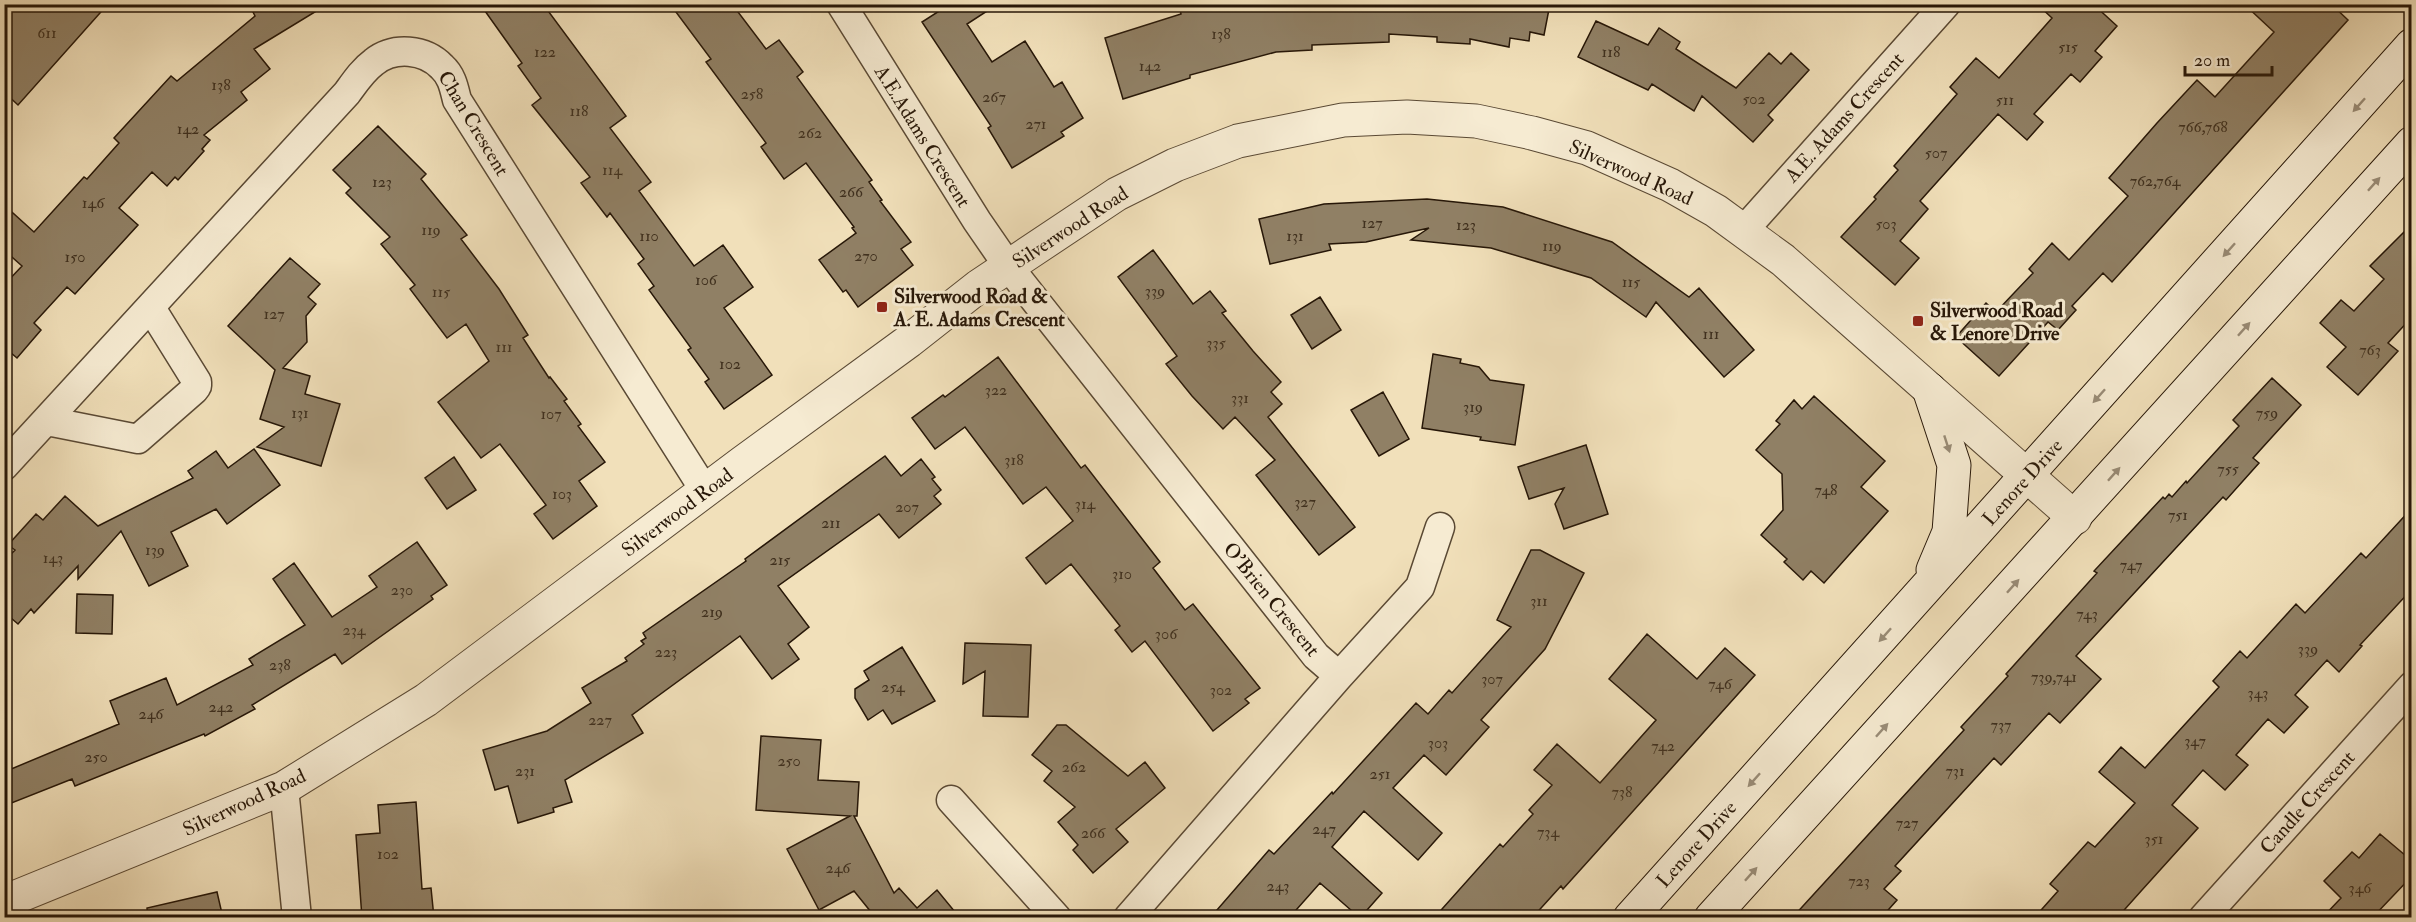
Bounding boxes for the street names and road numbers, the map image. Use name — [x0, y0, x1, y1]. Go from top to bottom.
street label: A.E. Adams Crescent — [1779, 47, 1910, 188]
street label: A.E.Adams Crescent — [868, 60, 977, 212]
street label: Chan Crescent — [432, 66, 515, 181]
street label: Silverwood Road — [1565, 134, 1697, 211]
street label: Silverwood Road — [1008, 181, 1133, 274]
street label: Lenore Drive — [1977, 434, 2068, 531]
street label: Silverwood Road — [617, 462, 738, 562]
street label: O'Brien Crescent — [1218, 537, 1326, 662]
street label: Candle Crescent — [2254, 745, 2361, 859]
street label: Silverwood Road — [179, 763, 310, 842]
street label: Lenore Drive — [1651, 796, 1742, 893]

